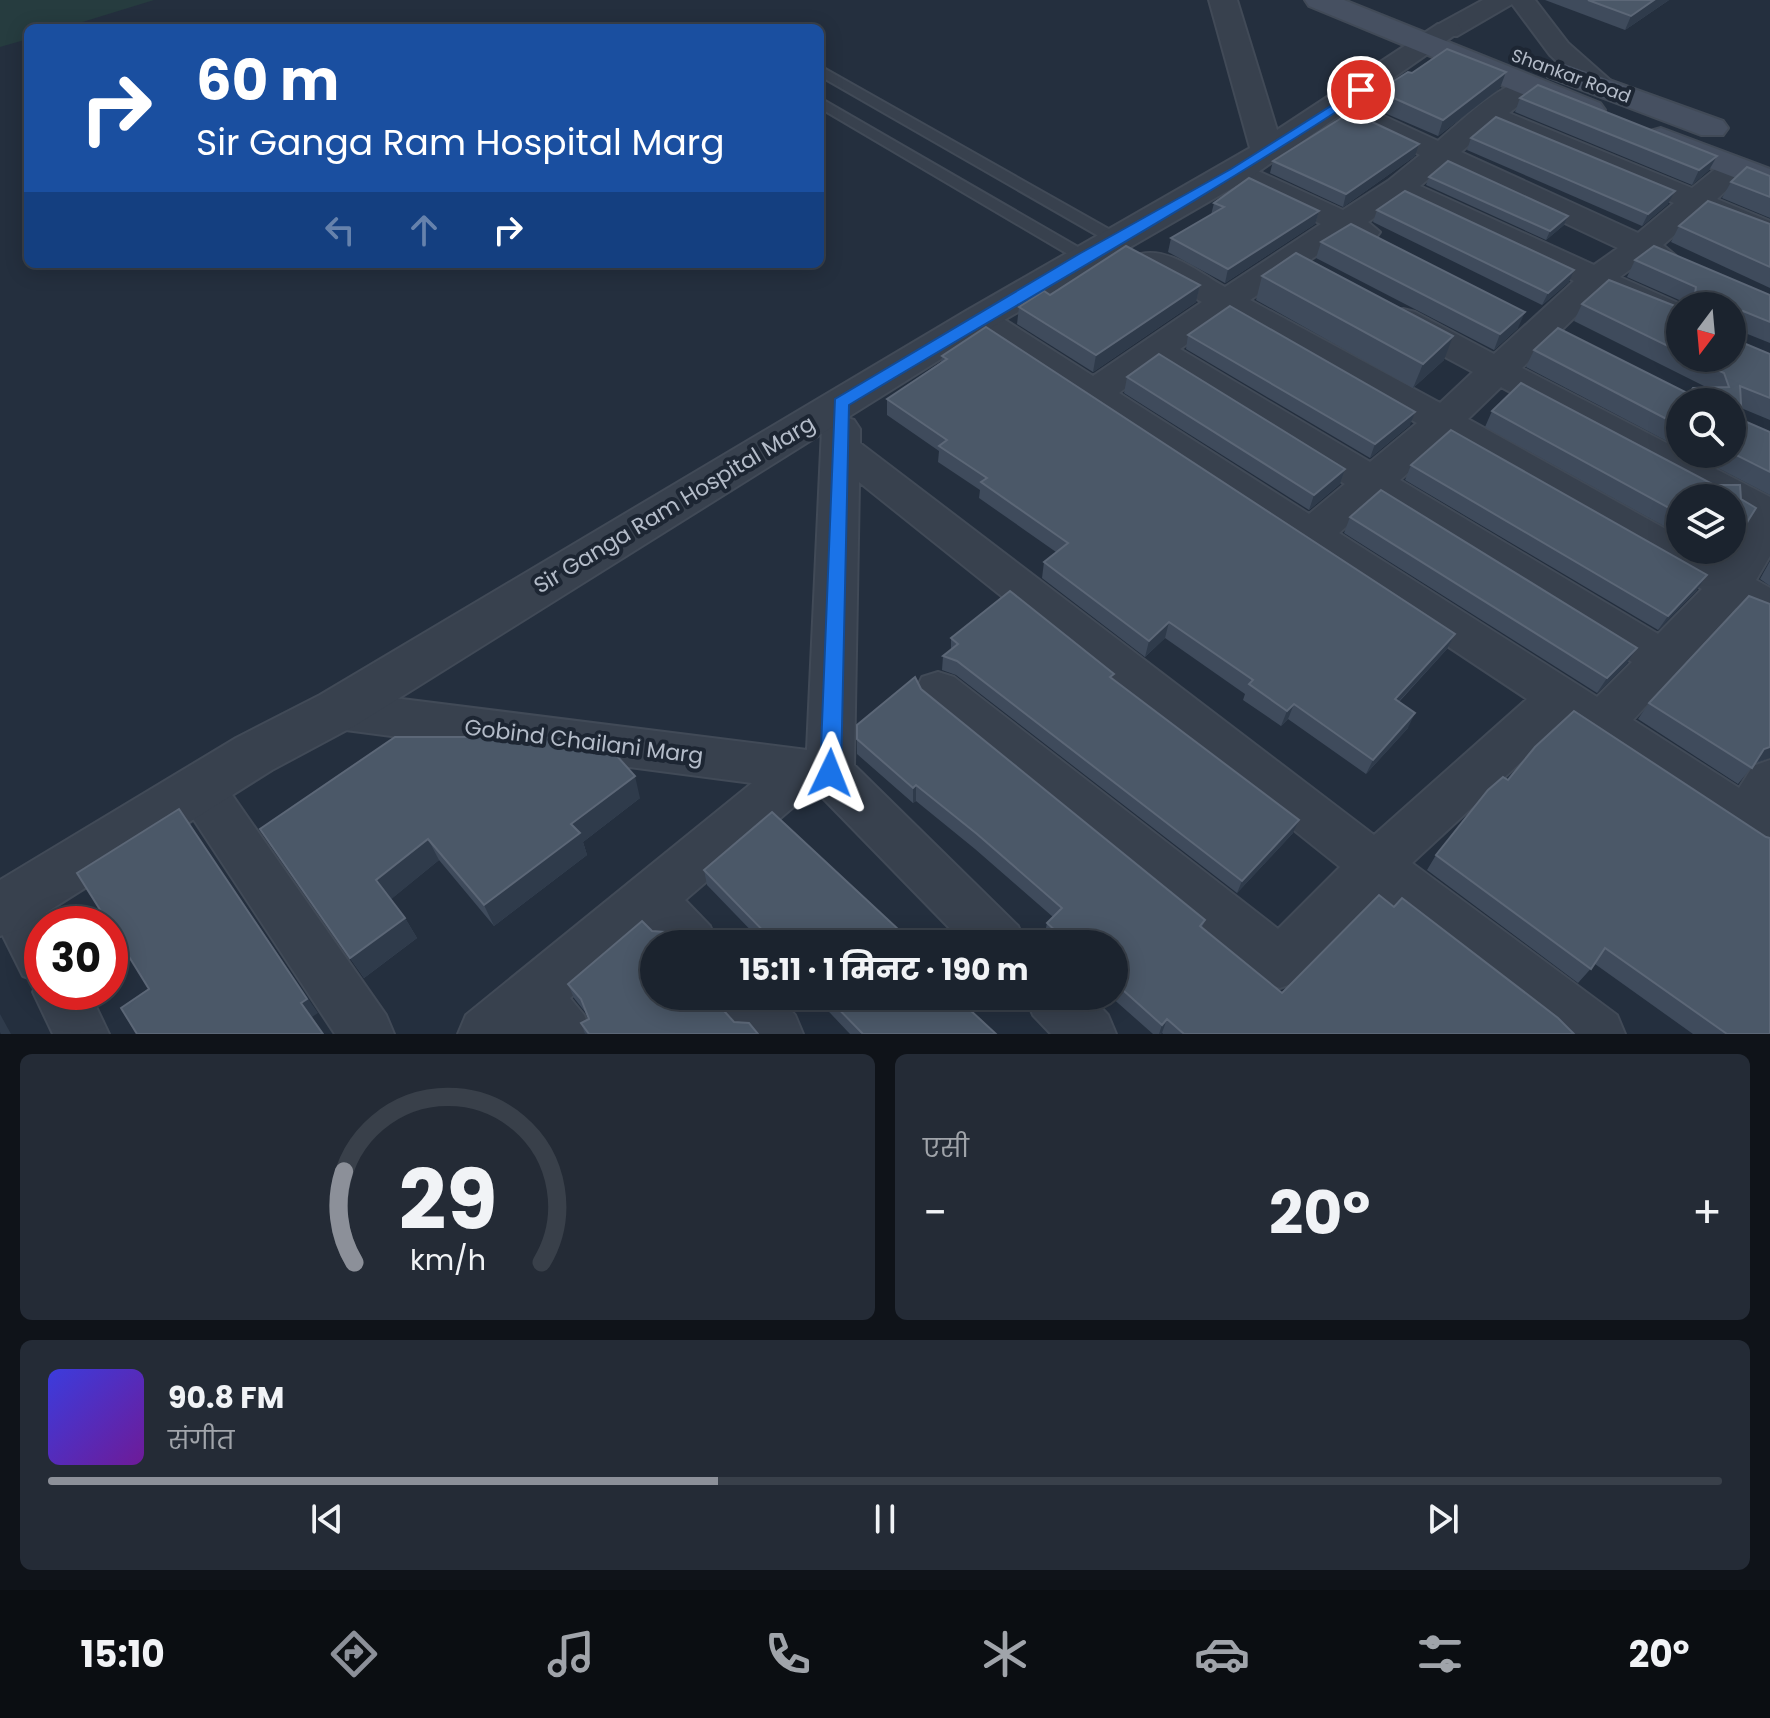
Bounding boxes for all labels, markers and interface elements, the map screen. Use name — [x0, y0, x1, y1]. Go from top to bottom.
text: 60 m — [196, 41, 339, 120]
street label: Shankar Road — [1508, 42, 1634, 109]
icon: right — [64, 56, 168, 160]
pin — [1327, 56, 1395, 124]
icon: arrive — [1339, 68, 1383, 112]
text: Sir Ganga Ram Hospital Marg — [196, 117, 725, 168]
icon: left — [318, 208, 362, 252]
icon: ahead — [402, 208, 446, 252]
icon: right — [486, 208, 530, 252]
north arrow — [1666, 292, 1746, 372]
map controls — [1666, 292, 1746, 564]
button: search — [1666, 388, 1746, 468]
street label: Sir Ganga Ram Hospital Marg — [528, 408, 821, 601]
button: layers — [1666, 484, 1746, 564]
street label: Gobind Chailani Marg — [463, 711, 705, 772]
position arrow — [788, 731, 872, 815]
speed limit sign: 30 — [24, 906, 128, 1010]
text: 15:11 · 1 मिनट · 190 m — [739, 948, 1029, 991]
text: एसी — [923, 1130, 969, 1166]
text: 29 — [398, 1142, 497, 1258]
text: 20° — [1269, 1171, 1370, 1255]
text: − — [923, 1182, 947, 1243]
text: + — [1692, 1182, 1722, 1243]
text: km/h — [409, 1240, 486, 1280]
text: 90.8 FM — [168, 1376, 284, 1419]
text: संगीत — [168, 1422, 234, 1458]
icon: previous — [305, 1497, 349, 1541]
icon: pause — [863, 1497, 907, 1541]
icon: next — [1421, 1497, 1465, 1541]
icon: directions — [326, 1626, 382, 1682]
icon: music — [543, 1626, 599, 1682]
icon: phone — [760, 1626, 816, 1682]
icon: climate — [977, 1626, 1033, 1682]
icon: car — [1194, 1626, 1250, 1682]
icon: filters — [1412, 1626, 1468, 1682]
text: 15:10 — [81, 1629, 165, 1680]
text: 20° — [1629, 1629, 1689, 1680]

